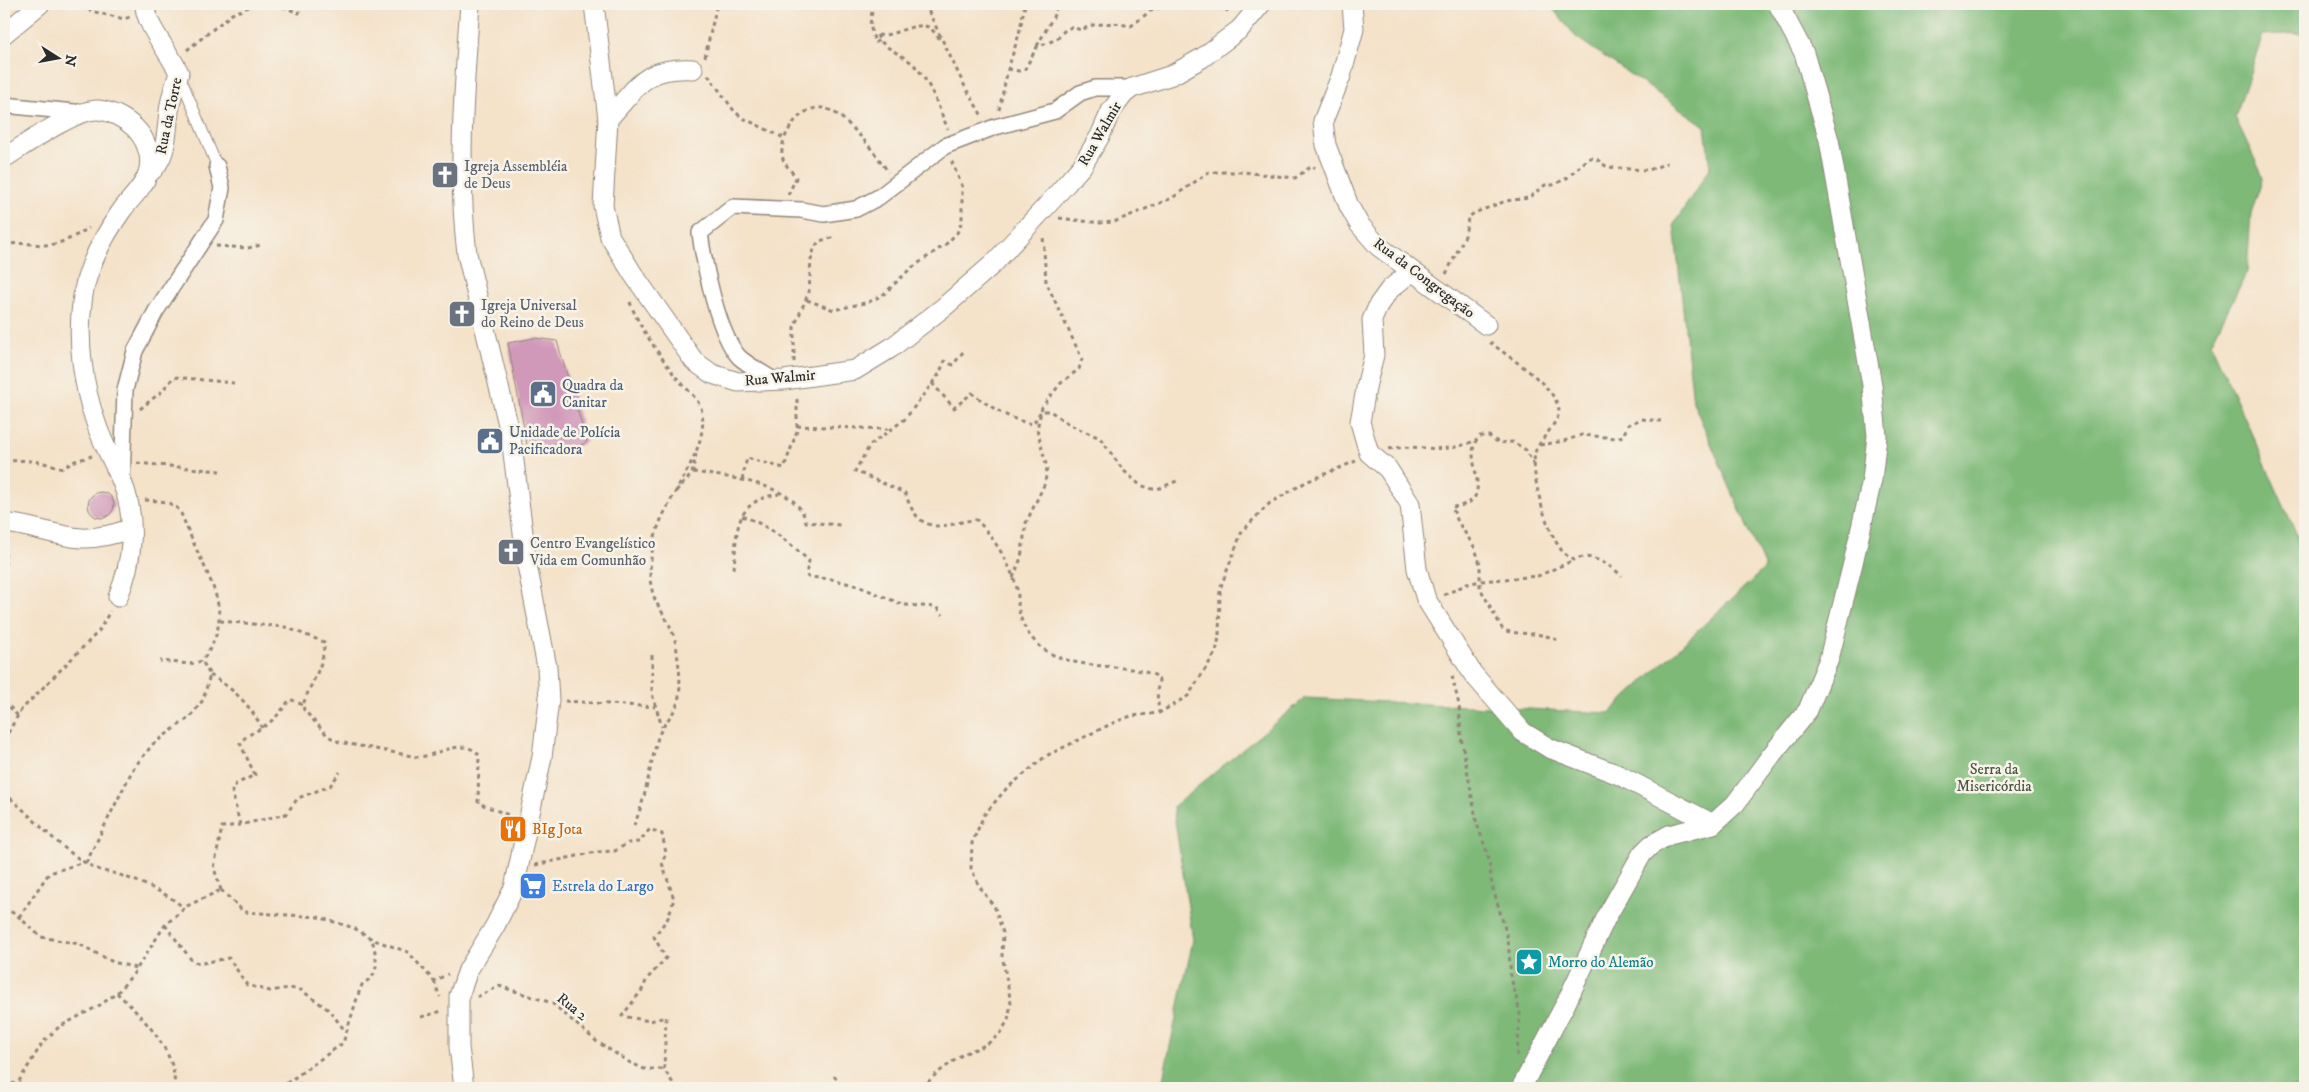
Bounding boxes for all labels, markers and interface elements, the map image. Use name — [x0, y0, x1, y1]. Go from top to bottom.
north arrow — [32, 32, 82, 82]
text: N — [60, 53, 80, 68]
street label: Rua da Torre — [152, 76, 186, 156]
street label: Rua Walmir — [1074, 98, 1126, 170]
place label: Igreja Assembléia de Deus — [464, 157, 568, 193]
church icon: Igreja Assembléia de Deus — [430, 160, 460, 190]
street label: Rua da Congregação — [1370, 234, 1478, 322]
place label: Igreja Universal do Reino de Deus — [481, 296, 584, 332]
church icon: Igreja Universal do Reino de Deus — [447, 299, 477, 329]
street label: Rua Walmir — [744, 365, 817, 391]
place label: Quadra da Canitar — [562, 376, 624, 412]
public building icon: Quadra da Canitar — [528, 379, 558, 409]
place label: Unidade de Polícia Pacificadora — [509, 423, 621, 459]
public building icon: Unidade de Polícia Pacificadora — [475, 426, 505, 456]
place label: Centro Evangelístico Vida em Comunhão — [529, 534, 655, 570]
church icon: Centro Evangelístico Vida em Comunhão — [496, 537, 526, 567]
park label: Serra da Misericórdia — [1956, 760, 2032, 796]
restaurant icon: BIg Jota — [498, 814, 528, 844]
place label: BIg Jota — [532, 820, 583, 839]
supermarket icon: Estrela do Largo — [518, 871, 548, 901]
place label: Estrela do Largo — [552, 877, 654, 896]
place icon: Morro do Alemão — [1514, 947, 1544, 977]
place label: Morro do Alemão — [1548, 953, 1654, 972]
street label: Rua 2 — [553, 989, 592, 1026]

